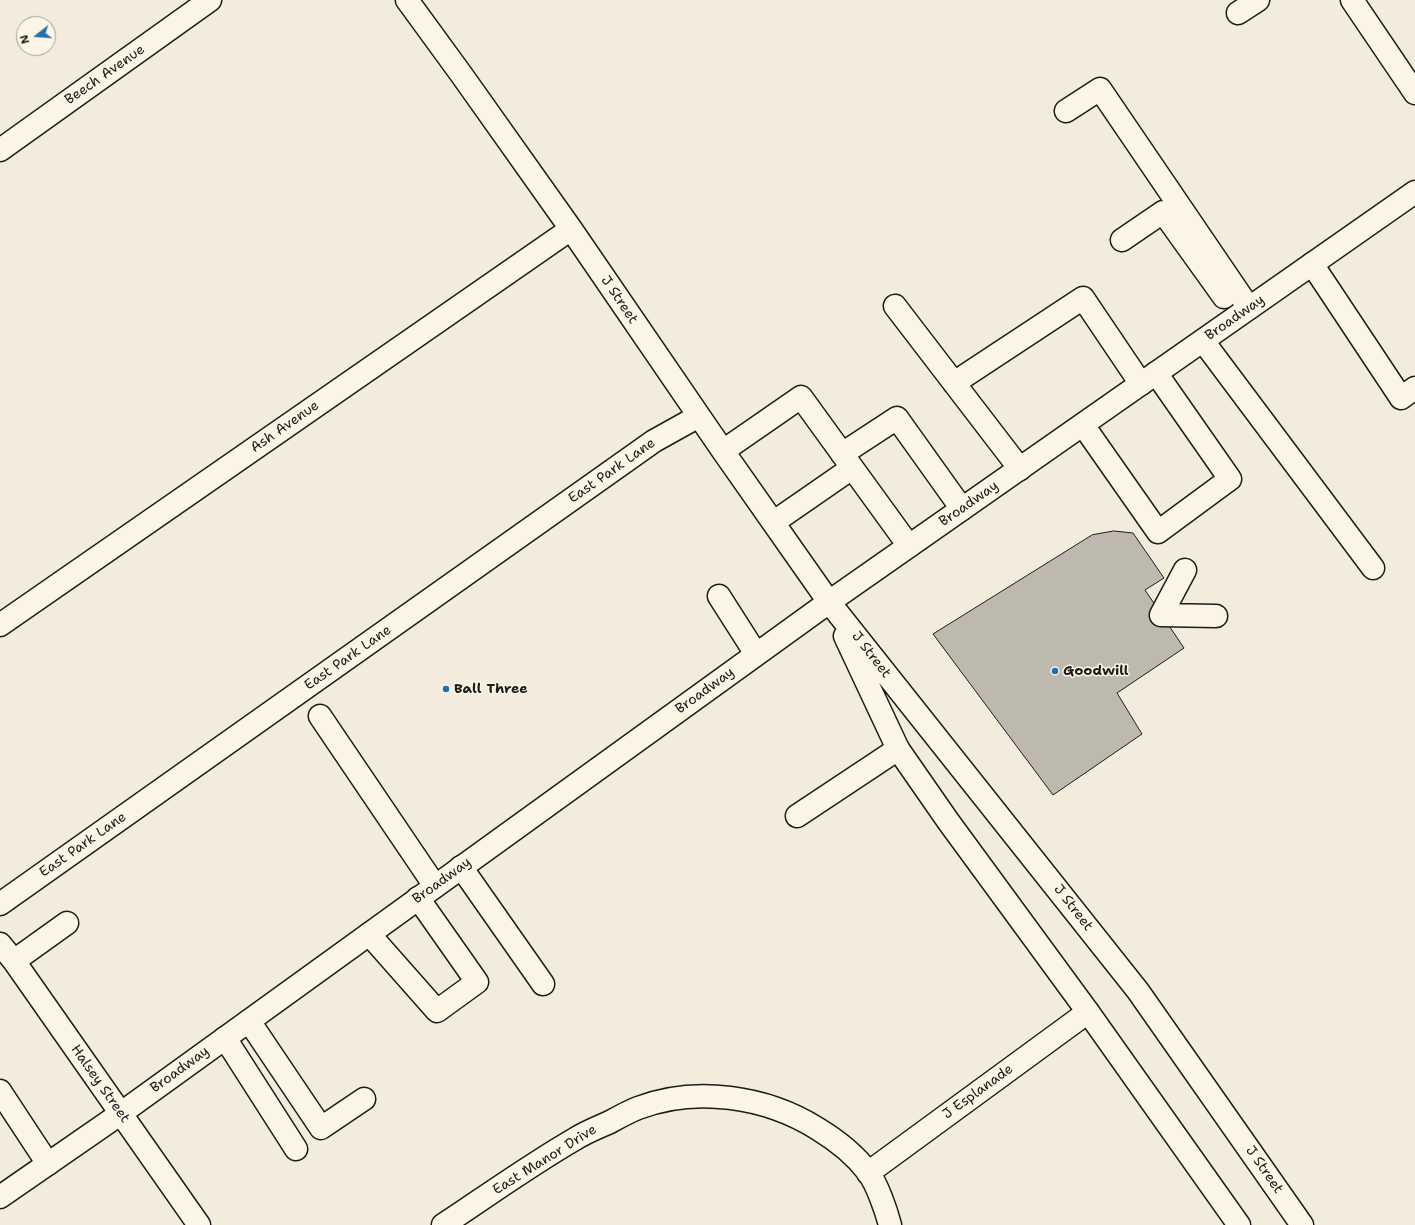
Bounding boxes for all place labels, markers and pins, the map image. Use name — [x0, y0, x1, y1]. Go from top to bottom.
place label: Goodwill — [1063, 663, 1129, 679]
marker: Goodwill — [1050, 666, 1060, 676]
place label: Ball Three — [454, 681, 528, 697]
marker: Ball Three — [441, 684, 451, 694]

